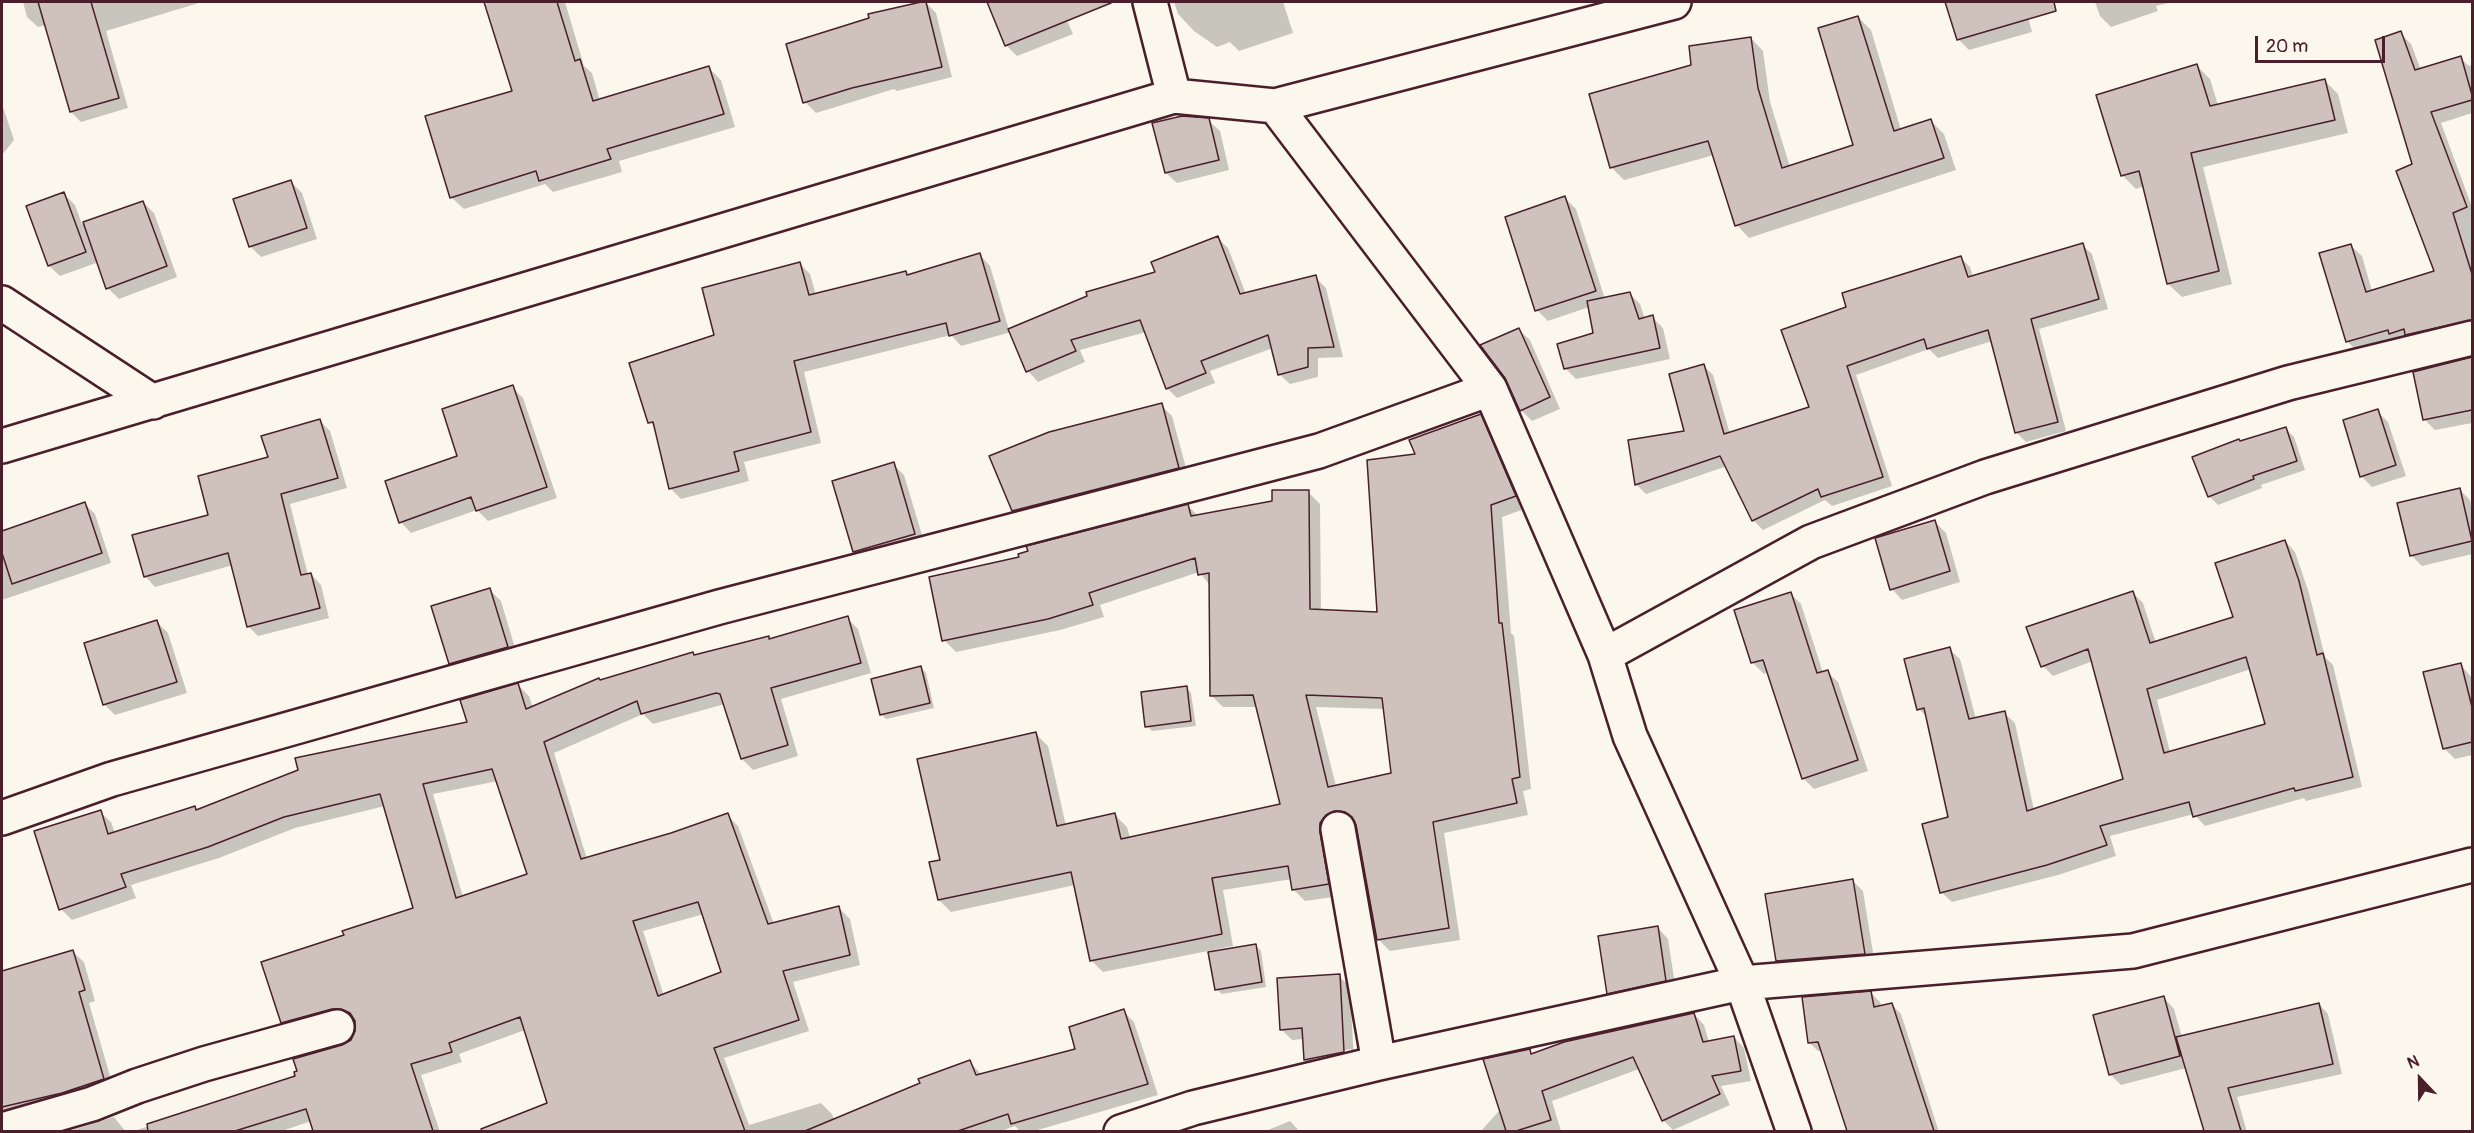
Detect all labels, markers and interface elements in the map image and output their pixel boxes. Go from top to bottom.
scale bar [2258,24,2388,62]
text: 20 m [2266,35,2308,58]
north arrow [2390,1049,2450,1109]
text: N [2404,1051,2422,1074]

